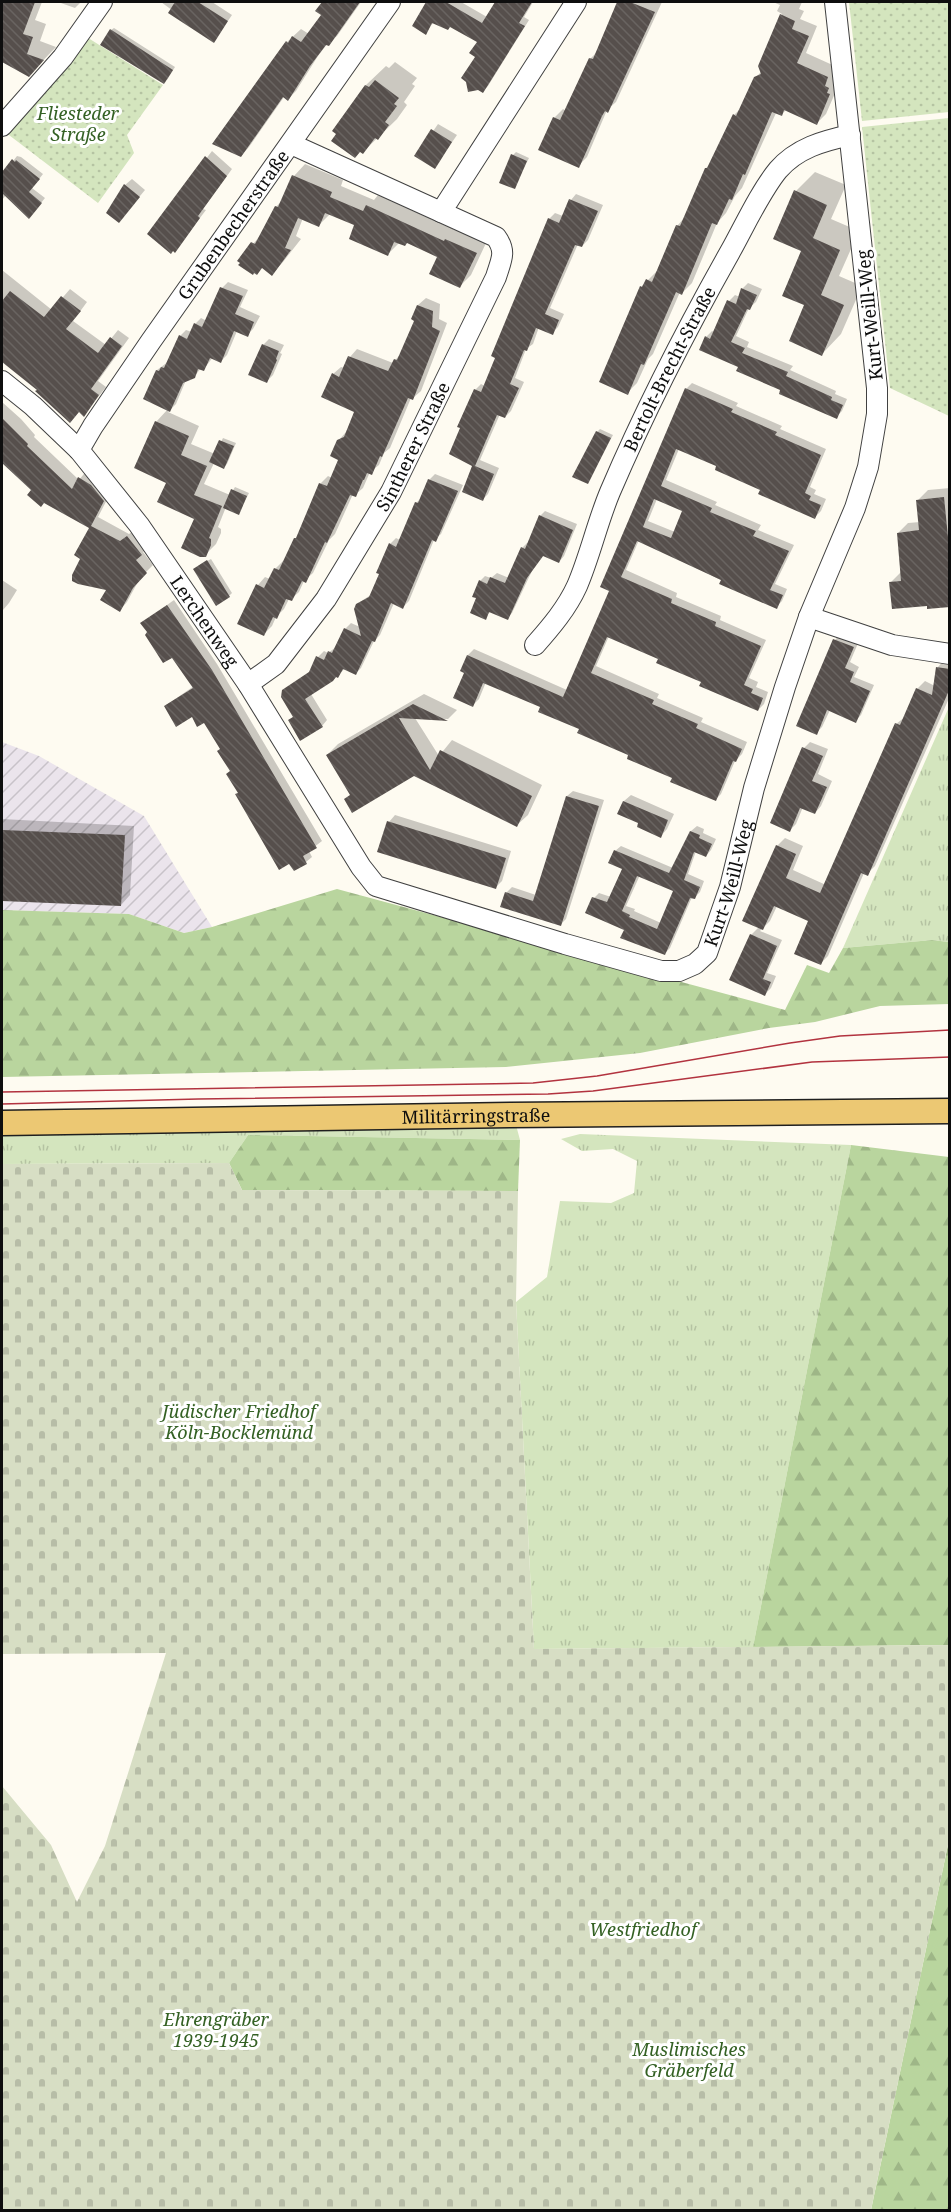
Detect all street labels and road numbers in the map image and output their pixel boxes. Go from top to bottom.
street label: Grubenbecherstraße [172,145,294,304]
street label: Kurt-Weill-Weg [850,248,888,381]
street label: Bertolt-Brecht-Straße [617,282,721,455]
street label: Sintherer Straße [370,378,455,516]
street label: Lerchenweg [165,571,245,672]
street label: Kurt-Weill-Weg [698,817,758,950]
street label: Militärringstraße [401,1103,550,1129]

